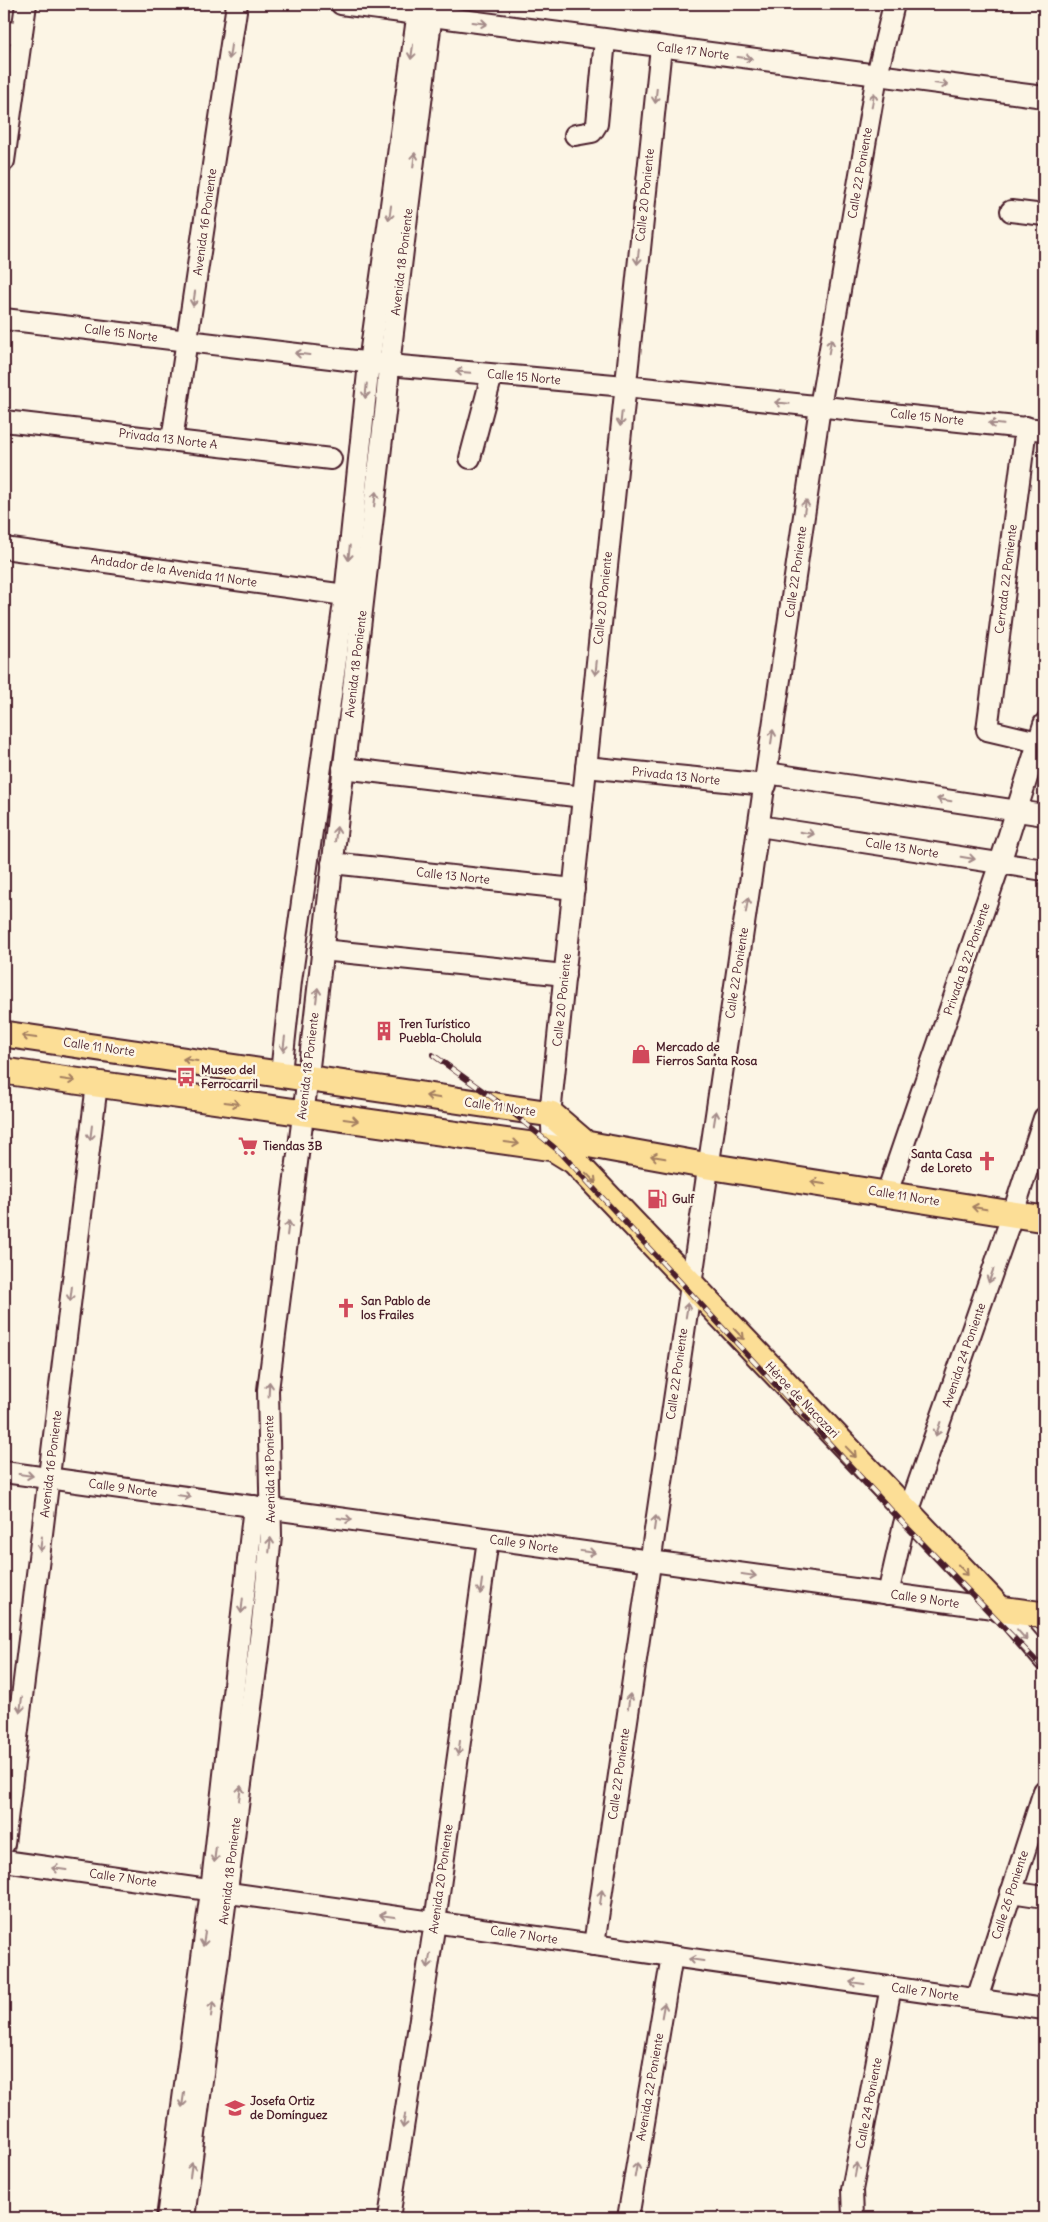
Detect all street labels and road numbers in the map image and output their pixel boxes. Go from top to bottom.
street label: Calle 17 Norte [656,39,730,62]
street label: Calle 22 Poniente [844,126,875,220]
street label: Calle 20 Poniente [632,148,657,242]
street label: Avenida 16 Poniente [190,167,219,276]
street label: Avenida 18 Poniente [387,207,416,316]
street label: Calle 15 Norte [83,321,159,344]
street label: Calle 15 Norte [486,366,562,387]
street label: Calle 15 Norte [889,405,965,428]
street label: Privada 13 Norte A [118,425,219,452]
street label: Cerrada 22 Poniente [991,523,1020,635]
street label: Calle 22 Poniente [782,525,809,619]
street label: Andador de la Avenida 11 Norte [90,551,258,590]
street label: Calle 20 Poniente [590,551,615,645]
street label: Avenida 18 Poniente [341,609,370,718]
street label: Privada 13 Norte [631,763,721,788]
street label: Calle 13 Norte [864,834,940,861]
street label: Calle 13 Norte [415,864,491,887]
street label: Privada B 22 Poniente [940,901,993,1017]
street label: Calle 22 Poniente [722,926,751,1020]
street label: Calle 20 Poniente [549,953,574,1047]
street label: Avenida 18 Poniente [293,1011,322,1120]
street label: Calle 11 Norte [62,1034,136,1059]
street label: Calle 11 Norte [463,1094,537,1119]
street label: Calle 11 Norte [867,1182,941,1209]
street label: Avenida 24 Poniente [939,1301,988,1409]
street label: Calle 22 Poniente [663,1327,690,1421]
street label: Héroe de Nacozari [762,1359,842,1441]
street label: Avenida 16 Poniente [36,1409,65,1518]
street label: Avenida 18 Poniente [261,1415,278,1523]
street label: Calle 9 Norte [88,1475,158,1500]
street label: Calle 9 Norte [489,1531,559,1556]
street label: Calle 9 Norte [890,1586,960,1611]
street label: Calle 22 Poniente [605,1727,632,1821]
street label: Avenida 18 Poniente [215,1816,244,1925]
street label: Avenida 20 Poniente [425,1823,456,1935]
street label: Calle 26 Poniente [988,1848,1031,1941]
street label: Calle 7 Norte [88,1865,158,1890]
street label: Calle 7 Norte [489,1922,559,1947]
street label: Calle 7 Norte [890,1979,960,2004]
street label: Avenida 22 Poniente [633,2032,666,2142]
street label: Calle 24 Poniente [852,2056,885,2150]

